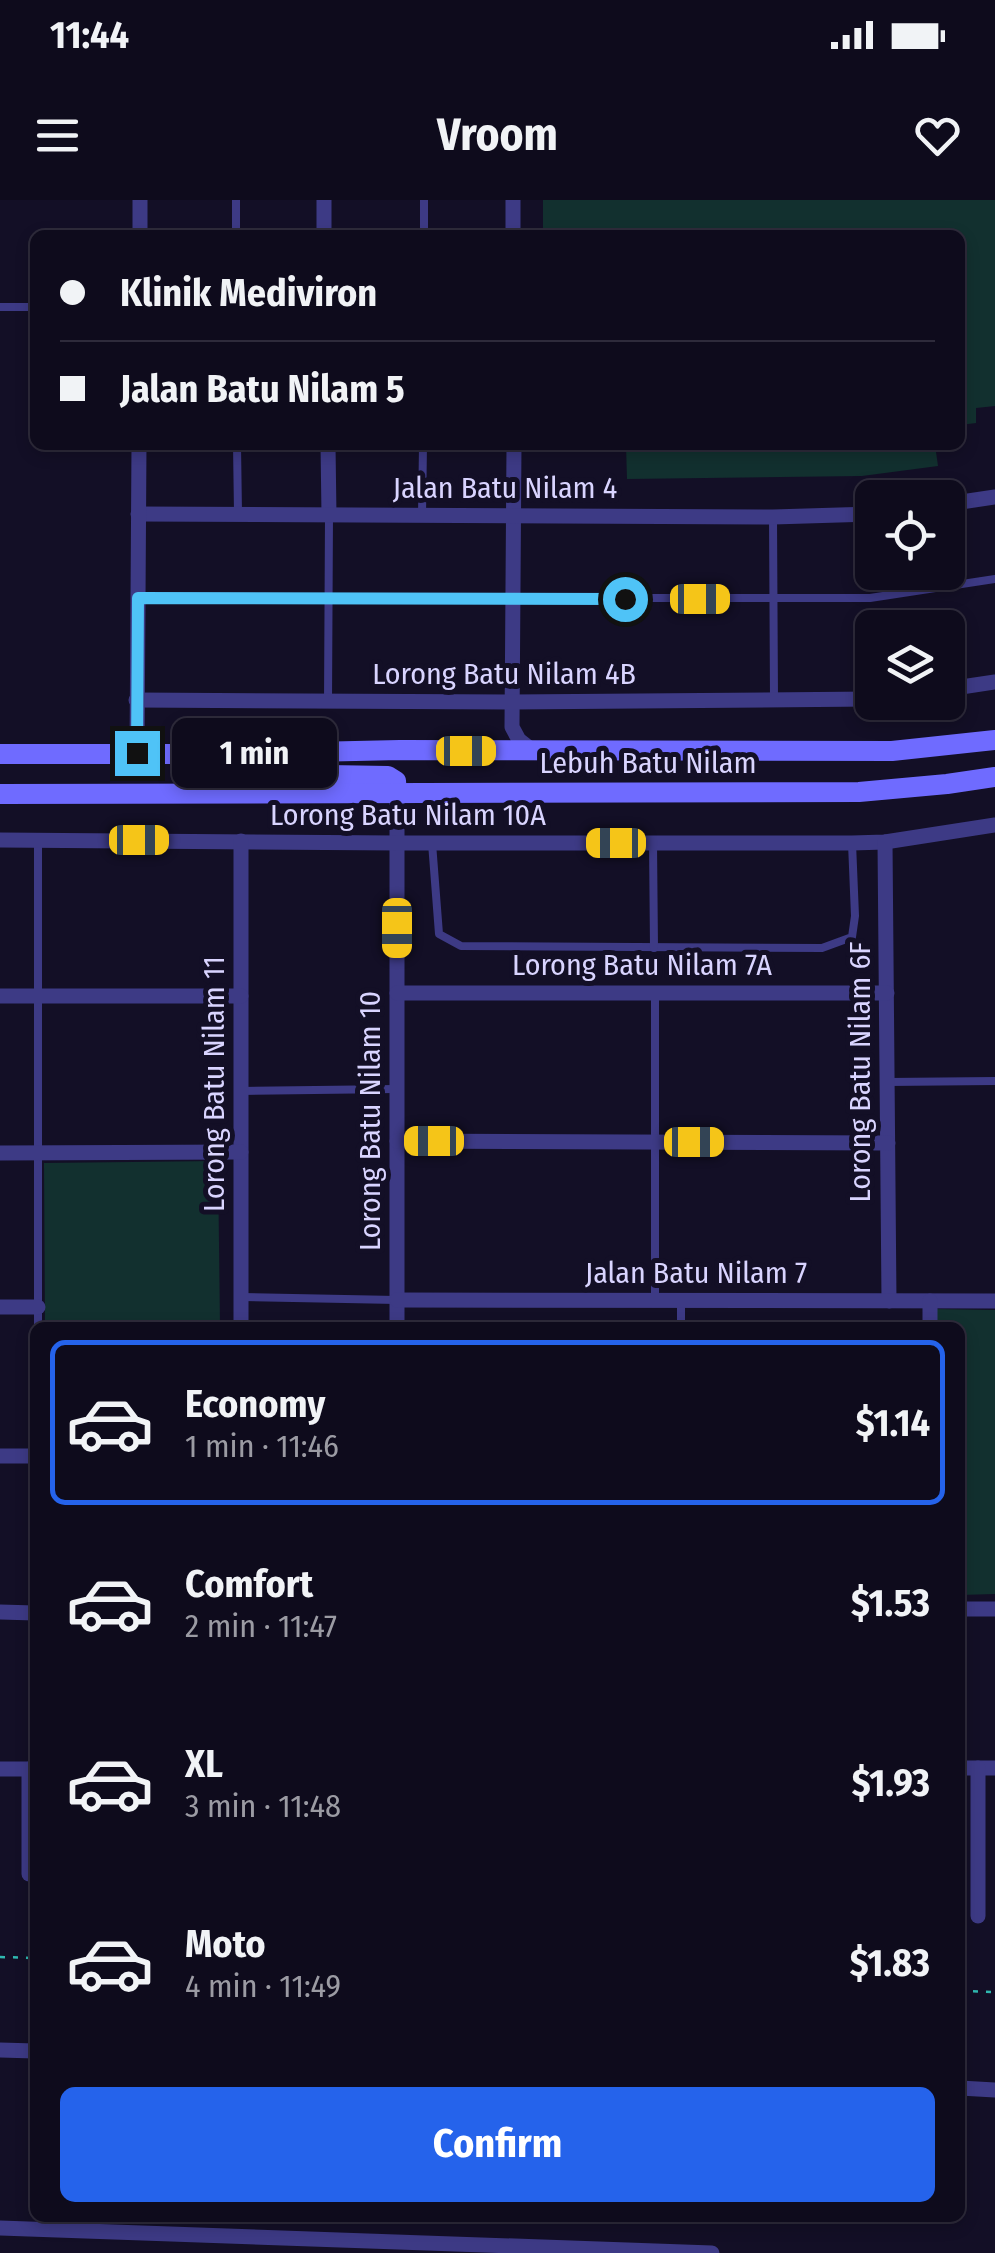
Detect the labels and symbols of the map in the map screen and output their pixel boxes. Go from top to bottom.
street label: Jalan Batu Nilam 4 [393,470,617,506]
route start [603,577,648,622]
car [670,584,730,614]
street label: Lorong Batu Nilam 4B [372,656,636,692]
callout: 1 min [172,718,337,788]
route end [115,731,160,776]
car [436,736,496,766]
street label: Lebuh Batu Nilam [540,745,756,781]
street label: Lorong Batu Nilam 10A [270,797,546,833]
car [109,825,169,855]
car [586,828,646,858]
car [382,898,412,958]
street label: Lorong Batu Nilam 6F [842,942,878,1202]
street label: Lorong Batu Nilam 7A [512,947,772,983]
street label: Lorong Batu Nilam 11 [196,956,232,1212]
street label: Lorong Batu Nilam 10 [352,991,388,1251]
car [404,1126,464,1156]
car [664,1127,724,1157]
street label: Jalan Batu Nilam 7 [585,1255,807,1291]

